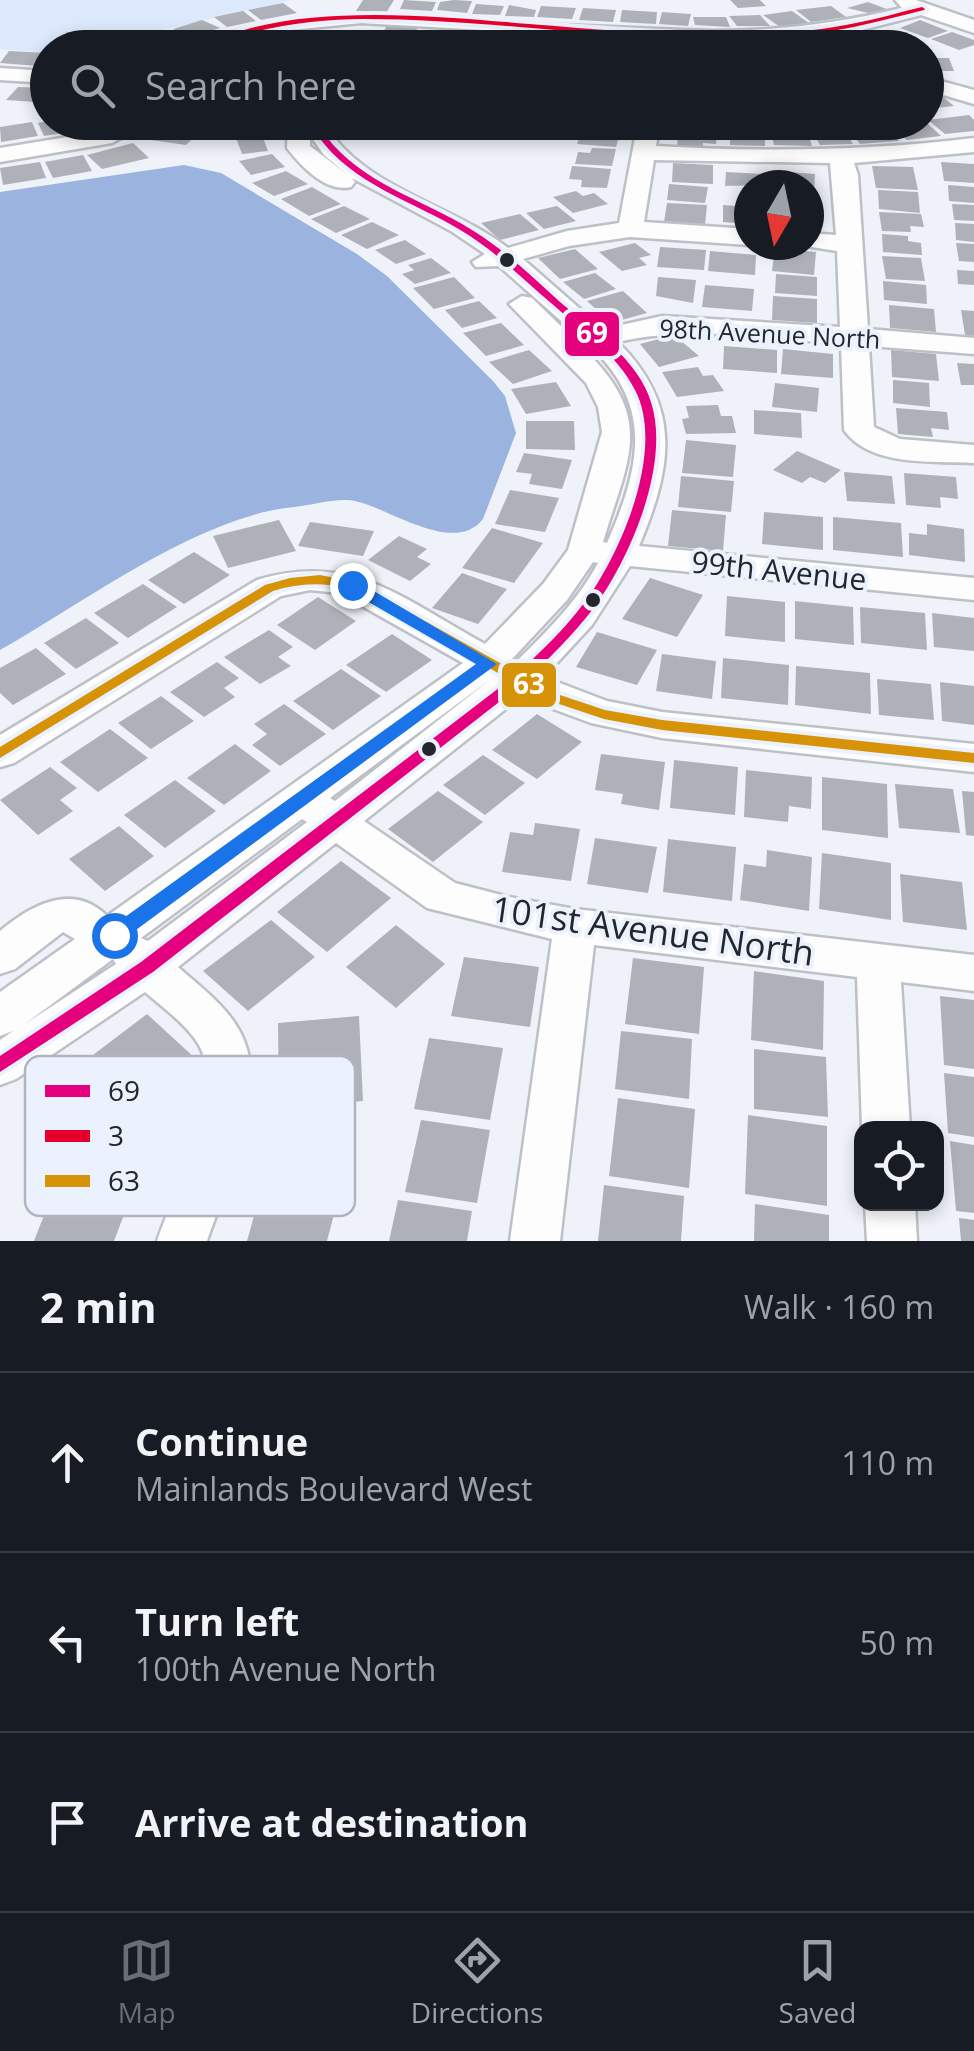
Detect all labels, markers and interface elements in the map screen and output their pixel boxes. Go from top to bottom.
search box [30,30,944,140]
icon: search [65,58,120,113]
text: Search here [145,59,357,111]
north arrow [734,170,824,260]
unlabelled marker [497,250,517,270]
line badge: 69 [563,310,621,358]
street label: 98th Avenue North [659,310,881,356]
text: 69 [576,313,608,351]
street label: 99th Avenue [690,540,868,600]
route end [330,563,376,609]
unlabelled marker [583,590,603,610]
line badge: 63 [500,661,558,709]
text: 63 [513,664,545,702]
unlabelled marker [419,739,439,759]
street label: 101st Avenue North [489,884,817,976]
route start [92,913,138,959]
legend [25,1056,355,1216]
text: 69 [108,1071,140,1109]
text: 3 [108,1116,124,1154]
map controls [854,1121,944,1211]
button: locate [854,1121,944,1211]
text: 63 [108,1161,140,1199]
text: 2 min [40,1278,157,1335]
text: Walk · 160 m [744,1285,934,1328]
text: Continue [135,1415,308,1467]
icon: ahead [40,1435,95,1490]
text: 110 m [841,1441,934,1484]
text: Mainlands Boulevard West [135,1467,532,1510]
text: Turn left [135,1595,299,1647]
icon: left [40,1615,95,1670]
text: 50 m [859,1621,934,1664]
text: 100th Avenue North [135,1647,436,1690]
icon: arrive [40,1795,95,1850]
text: Arrive at destination [135,1796,529,1848]
tab: Map [118,1933,176,2031]
tab: Directions [411,1933,543,2031]
tab: Saved [779,1933,856,2031]

